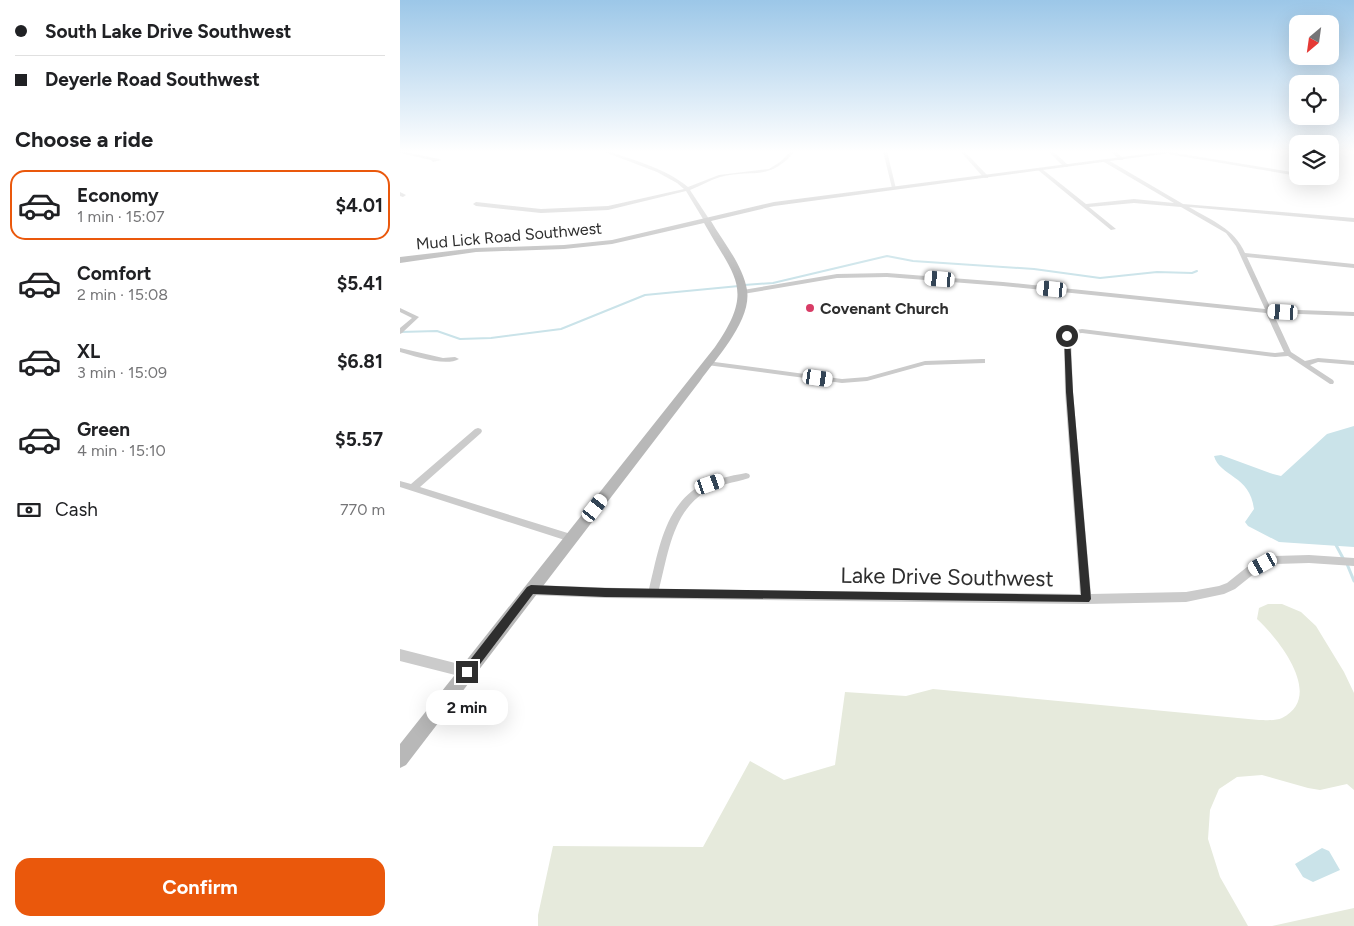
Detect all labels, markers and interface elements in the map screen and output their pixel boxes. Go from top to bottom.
north arrow [1289,15,1339,65]
map controls [1289,15,1339,185]
text: South Lake Drive Southwest [45,20,291,43]
text: Deyerle Road Southwest [45,68,260,91]
button: locate [1289,75,1339,125]
text: Choose a ride [15,126,153,153]
button: layers [1289,135,1339,185]
icon: car [17,183,62,228]
text: Economy [77,184,159,207]
text: $4.01 [335,194,383,217]
text: 1 min · 15:07 [77,207,165,226]
street label: Mud Lick Road Southwest [415,218,603,254]
icon: car [17,261,62,306]
text: Comfort [77,262,152,285]
car [924,270,955,288]
text: $5.41 [337,272,383,295]
car [1036,280,1067,298]
text: 2 min · 15:08 [77,285,168,304]
place label: Covenant Church [820,299,949,318]
marker: Covenant Church [804,302,816,314]
car [1267,304,1298,320]
route start [1056,325,1078,347]
icon: car [17,339,62,384]
text: XL [77,340,100,363]
text: $6.81 [337,350,383,373]
text: 3 min · 15:09 [77,363,167,382]
car [802,368,833,388]
icon: car [17,417,62,462]
text: Green [77,418,130,441]
text: $5.57 [335,428,383,451]
text: 4 min · 15:10 [77,441,166,460]
car [693,472,726,496]
car [579,492,610,524]
icon: cash [15,496,43,524]
text: Cash [55,498,98,521]
text: 770 m [340,500,385,519]
car [1246,550,1279,578]
street label: Lake Drive Southwest [840,562,1054,592]
route end [456,661,478,683]
callout: 2 min [426,690,508,724]
text: 2 min [447,698,487,717]
button: Confirm [15,858,385,916]

